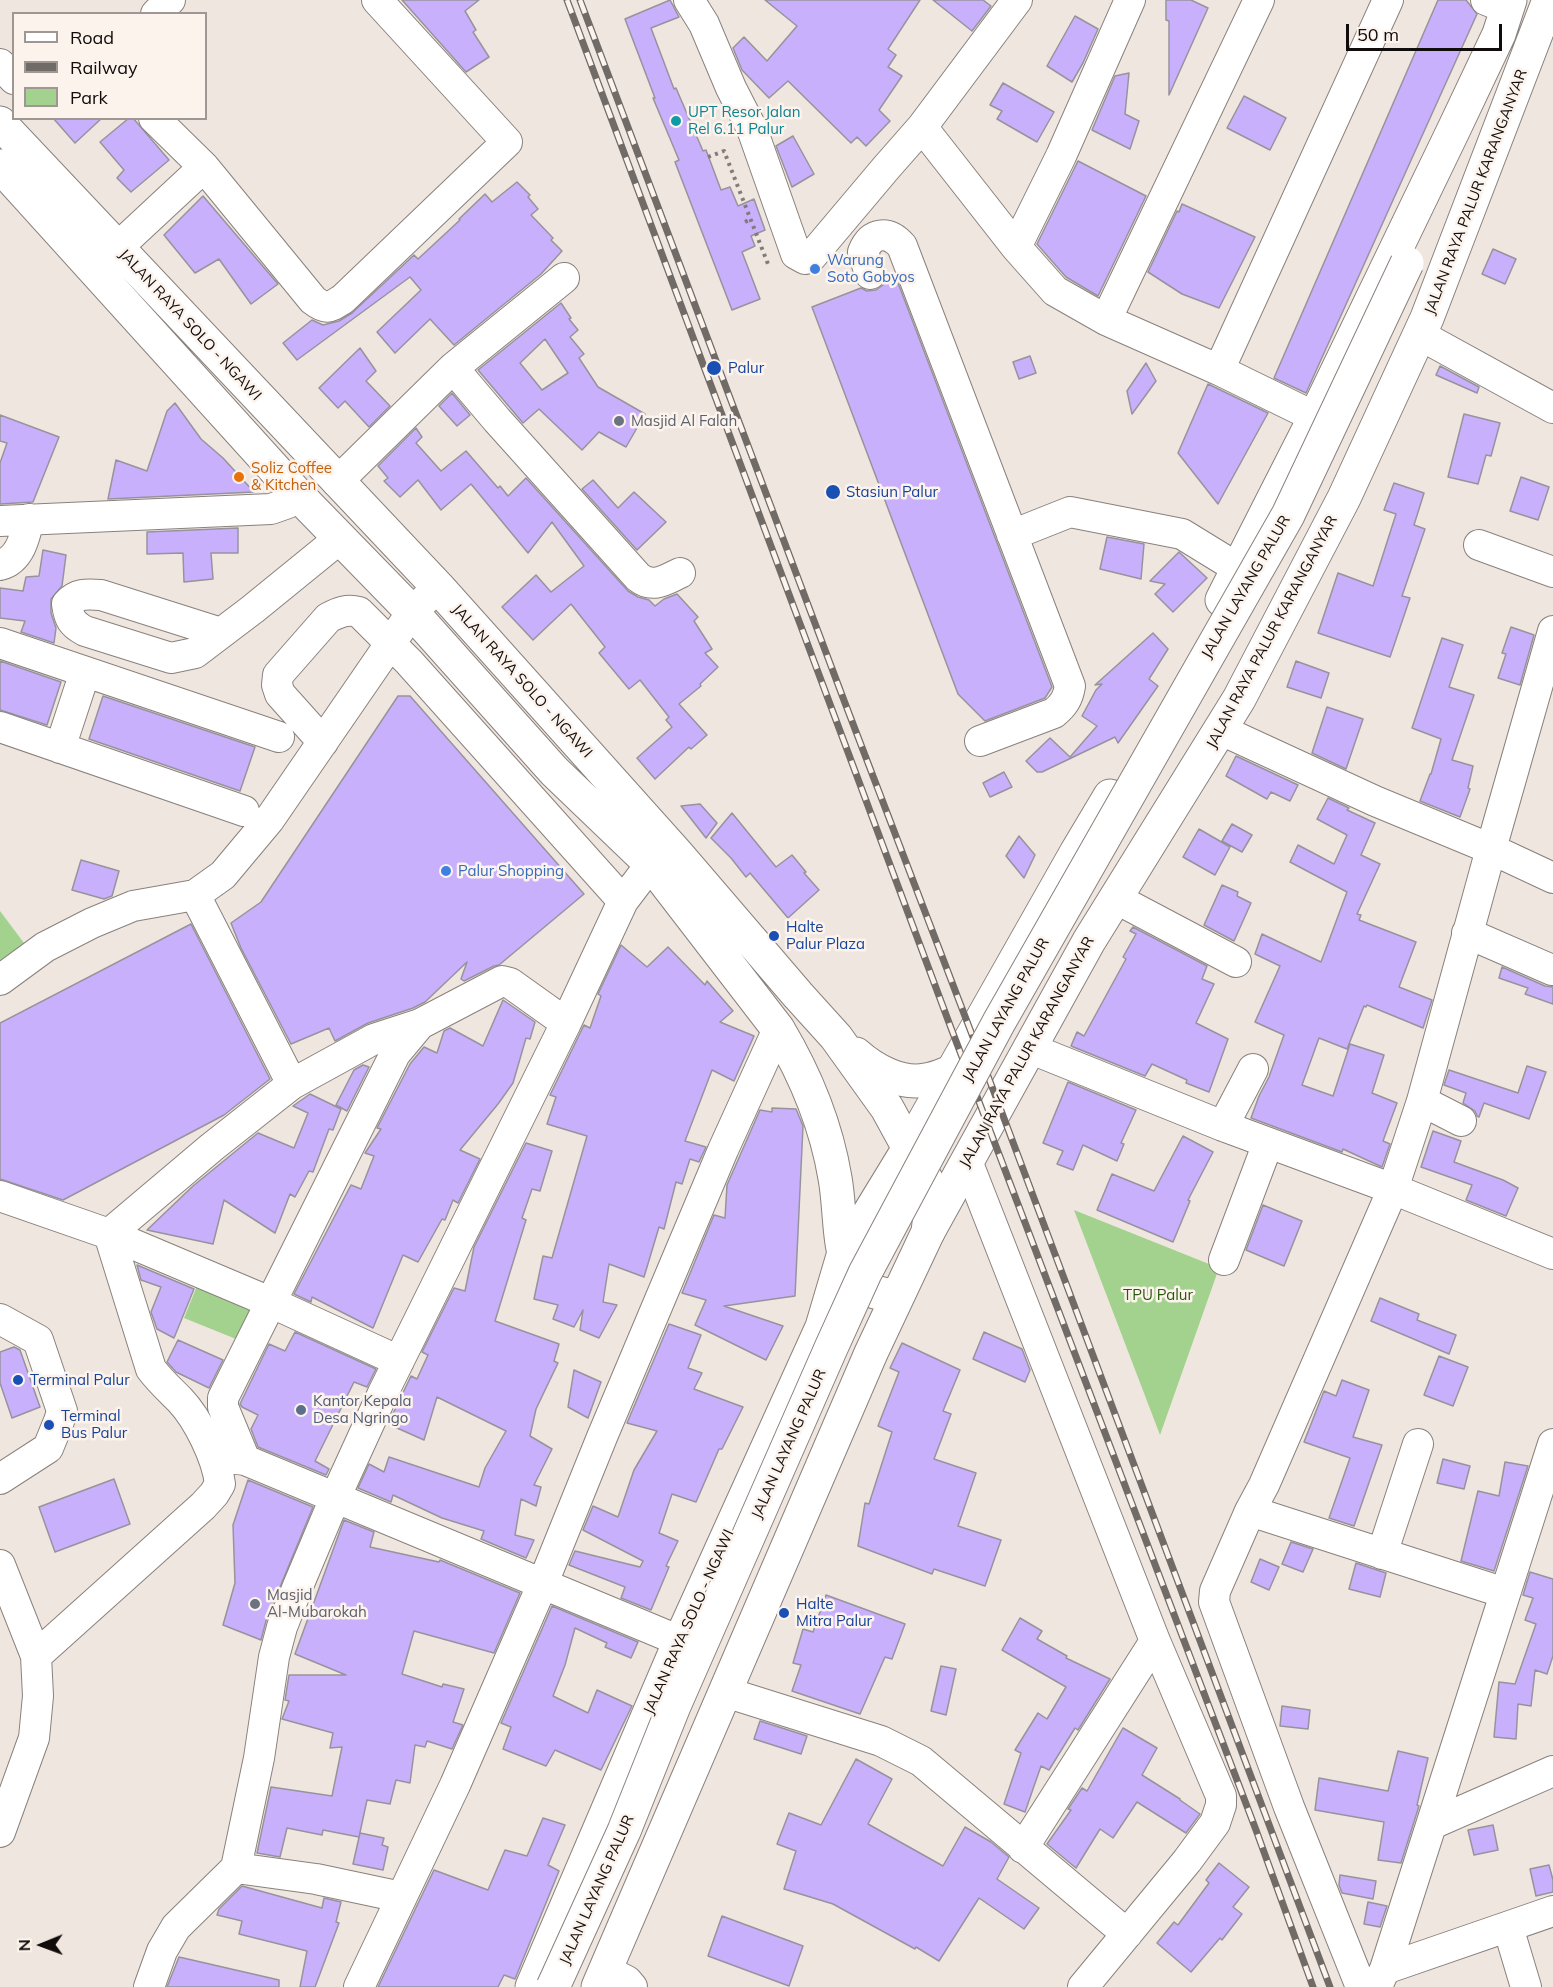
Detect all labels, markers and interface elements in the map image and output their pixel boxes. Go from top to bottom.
legend [12,12,207,120]
scale bar [1349,12,1505,50]
text: 50 m [1357,23,1399,46]
text: Road [70,26,114,49]
text: Railway [70,56,138,79]
street label: JALAN RAYA PALUR KARANGANYAR [1421,67,1531,317]
text: Park [70,86,108,109]
place label: UPT Resor Jalan Rel 6.11 Palur [688,103,800,138]
marker: UPT Resor Jalan Rel 6.11 Palur [669,114,683,128]
street label: JALAN RAYA SOLO - NGAWI [115,245,265,405]
place label: Warung Soto Gobyos [827,251,915,286]
marker: Warung Soto Gobyos [808,262,822,276]
marker: Palur [705,359,723,377]
place label: Palur [728,359,764,377]
place label: Masjid Al Falah [631,412,737,430]
marker: Masjid Al Falah [612,414,626,428]
place label: Soliz Coffee & Kitchen [251,459,332,494]
marker: Soliz Coffee & Kitchen [232,470,246,484]
marker: Stasiun Palur [824,483,842,501]
place label: Stasiun Palur [846,483,938,501]
street label: JALAN LAYANG PALUR [1198,512,1294,662]
street label: JALAN RAYA PALUR KARANGANYAR [1203,512,1341,752]
street label: JALAN RAYA SOLO - NGAWI [448,600,596,762]
place label: Palur Shopping [458,862,564,880]
marker: Palur Shopping [439,864,453,878]
place label: Halte Palur Plaza [786,918,865,953]
marker: Halte Palur Plaza [767,929,781,943]
street label: JALAN RAYA PALUR KARANGANYAR [956,933,1098,1171]
street label: JALAN LAYANG PALUR [959,935,1053,1085]
park label: TPU Palur [1123,1286,1193,1304]
street label: JALAN LAYANG PALUR [748,1366,830,1522]
place label: Terminal Palur [30,1371,130,1389]
marker: Terminal Palur [11,1373,25,1387]
place label: Kantor Kepala Desa Ngringo [313,1392,411,1427]
marker: Kantor Kepala Desa Ngringo [294,1403,308,1417]
place label: Terminal Bus Palur [61,1407,127,1442]
marker: Terminal Bus Palur [42,1418,56,1432]
street label: JALAN RAYA SOLO - NGAWI [640,1527,738,1717]
place label: Masjid Al-Mubarokah [267,1586,367,1621]
place label: Halte Mitra Palur [796,1595,872,1630]
marker: Masjid Al-Mubarokah [248,1597,262,1611]
marker: Halte Mitra Palur [777,1606,791,1620]
street label: JALAN LAYANG PALUR [556,1812,638,1968]
north arrow [12,1915,72,1975]
text: N [14,1939,34,1952]

